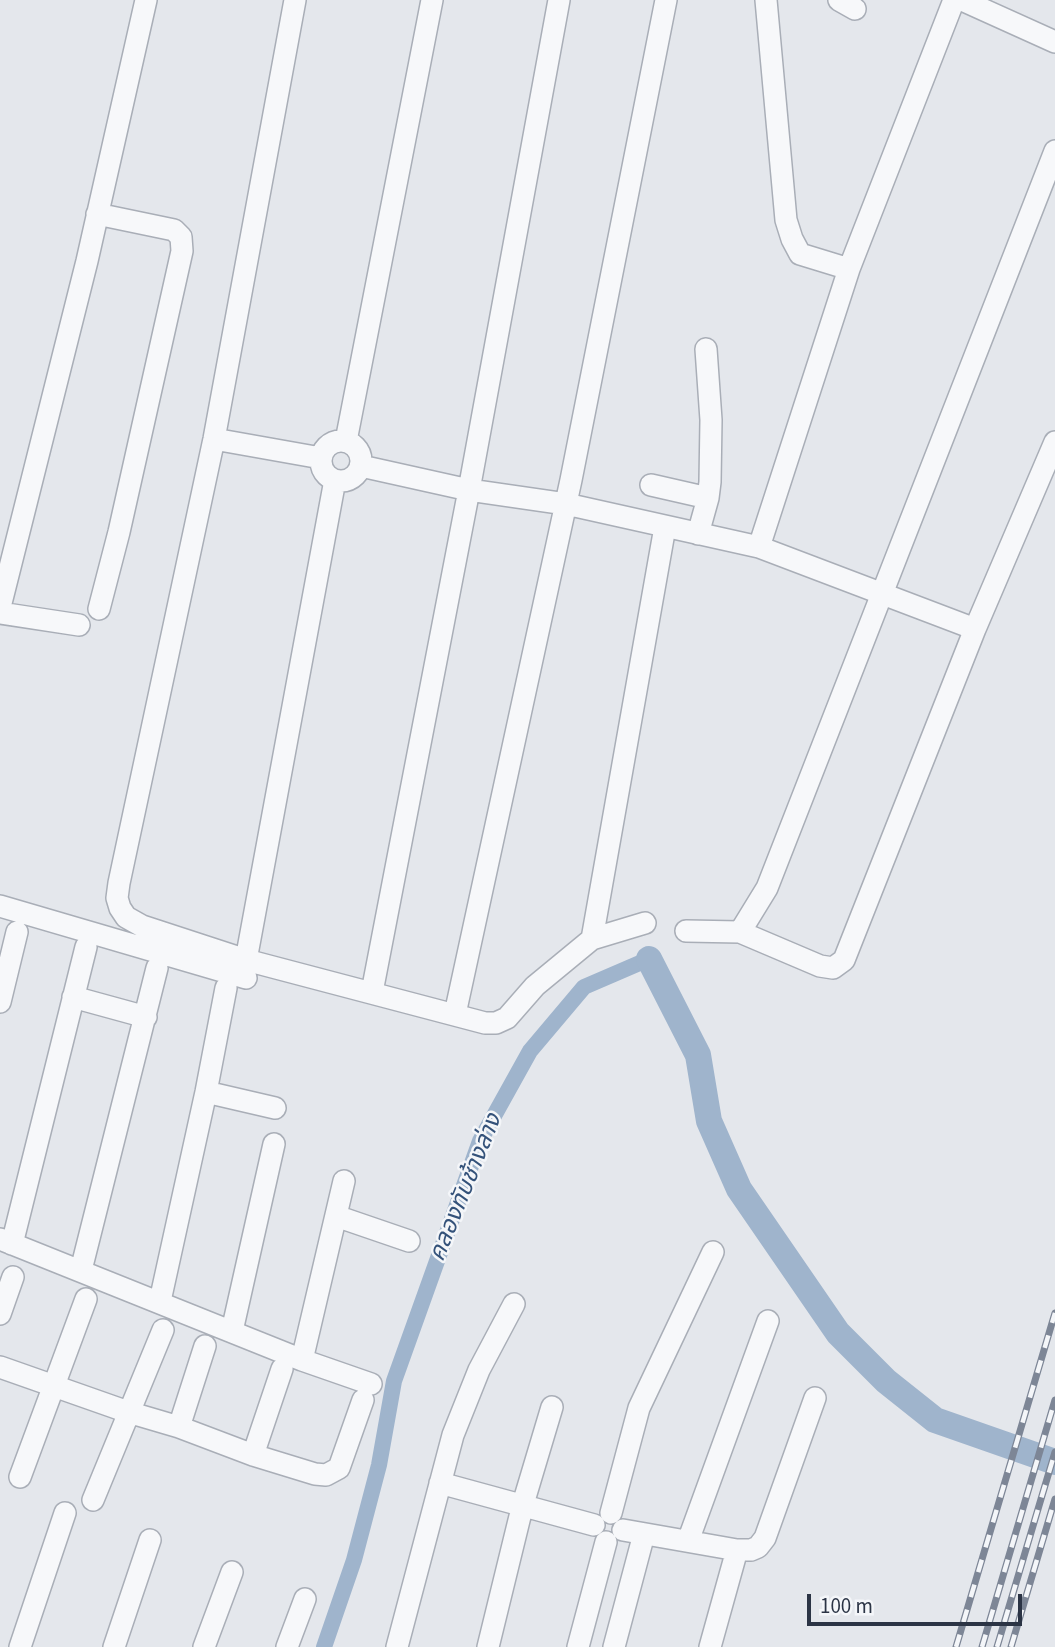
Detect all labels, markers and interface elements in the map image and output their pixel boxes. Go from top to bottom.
water label: คลองทับช้างล่าง [424,1110,510,1266]
scale bar [810,1580,1025,1624]
text: 100 m [820,1591,873,1621]

